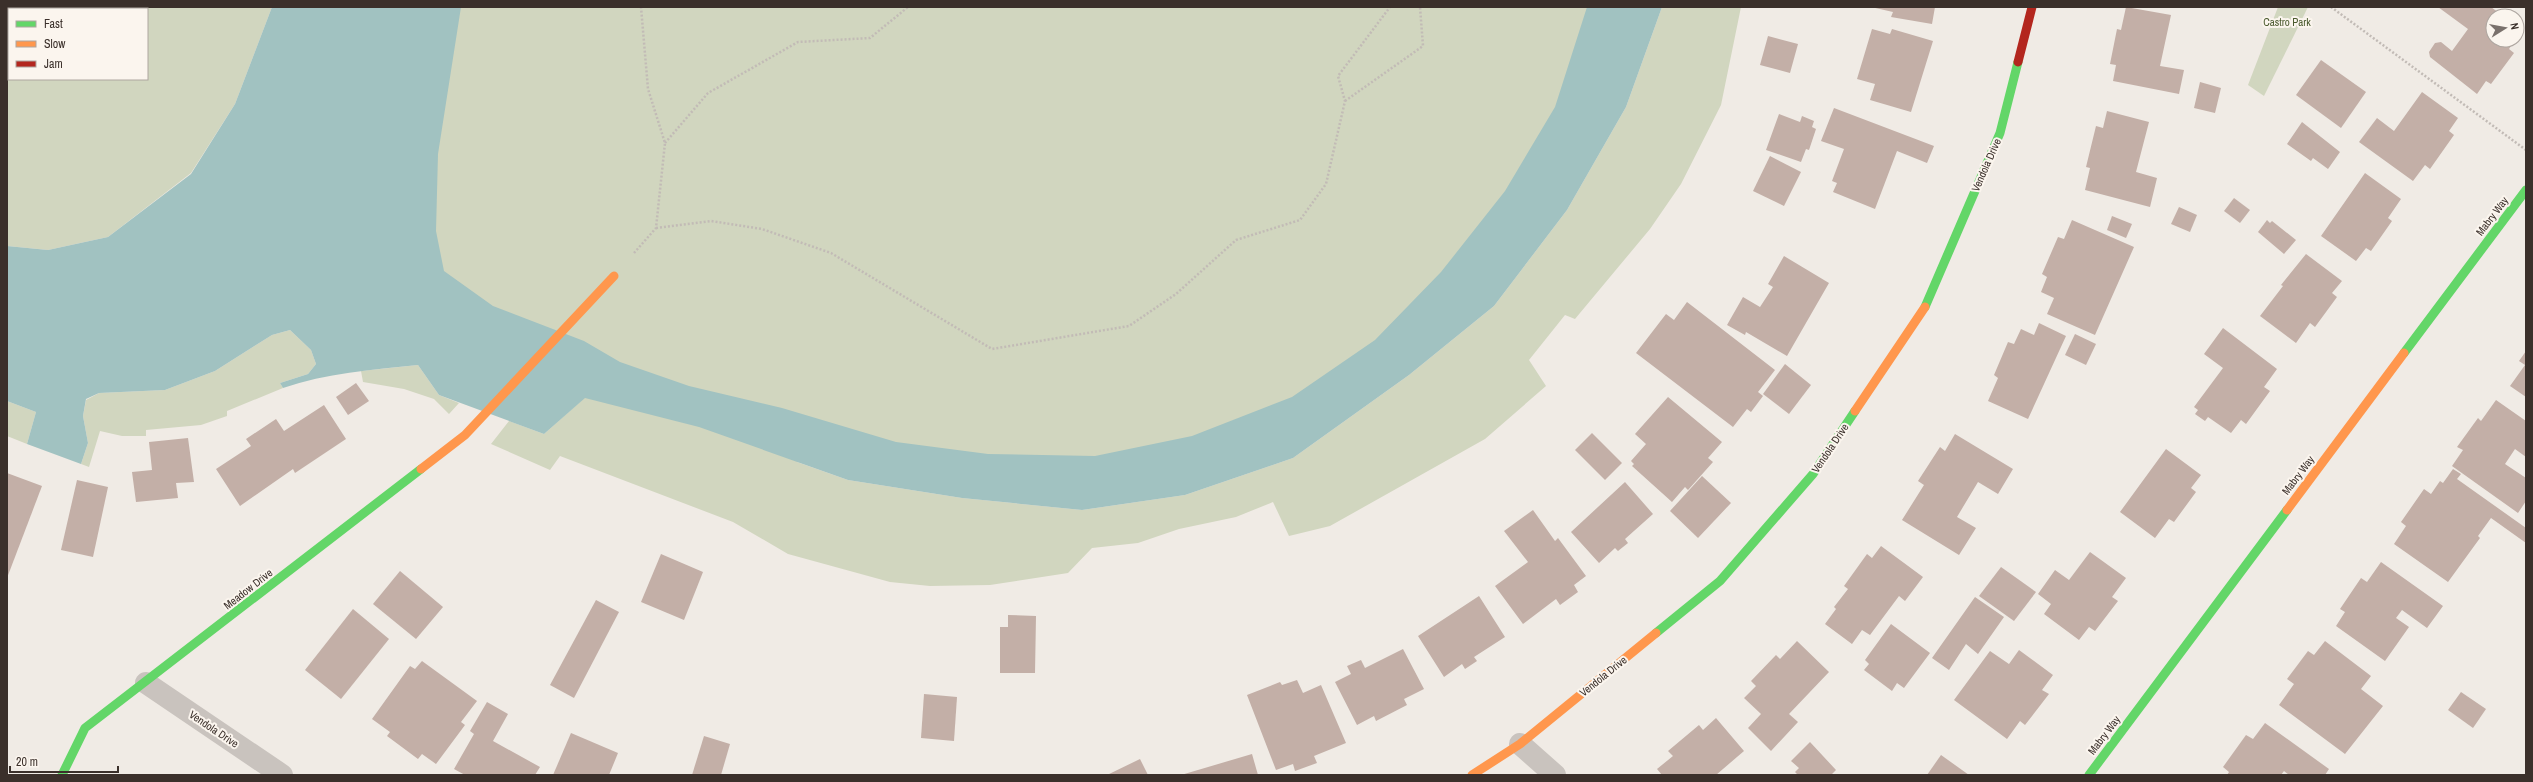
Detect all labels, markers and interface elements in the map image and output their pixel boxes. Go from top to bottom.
legend [8,8,148,80]
north arrow [2485,8,2525,48]
park label: Castro Park [2263,15,2311,29]
text: Fast [44,16,63,32]
text: N [2507,22,2522,31]
text: Slow [44,36,66,52]
text: Jam [44,56,63,72]
street label: Vendola Drive [1968,136,2004,194]
street label: Mabry Way [2473,193,2512,238]
street label: Vendola Drive [1808,421,1852,475]
street label: Mabry Way [2279,452,2318,497]
street label: Meadow Drive [221,566,275,612]
street label: Vendola Drive [1577,653,1629,699]
street label: Vendola Drive [187,707,241,751]
street label: Mabry Way [2085,712,2124,757]
scale bar [10,748,118,774]
text: 20 m [16,754,38,770]

